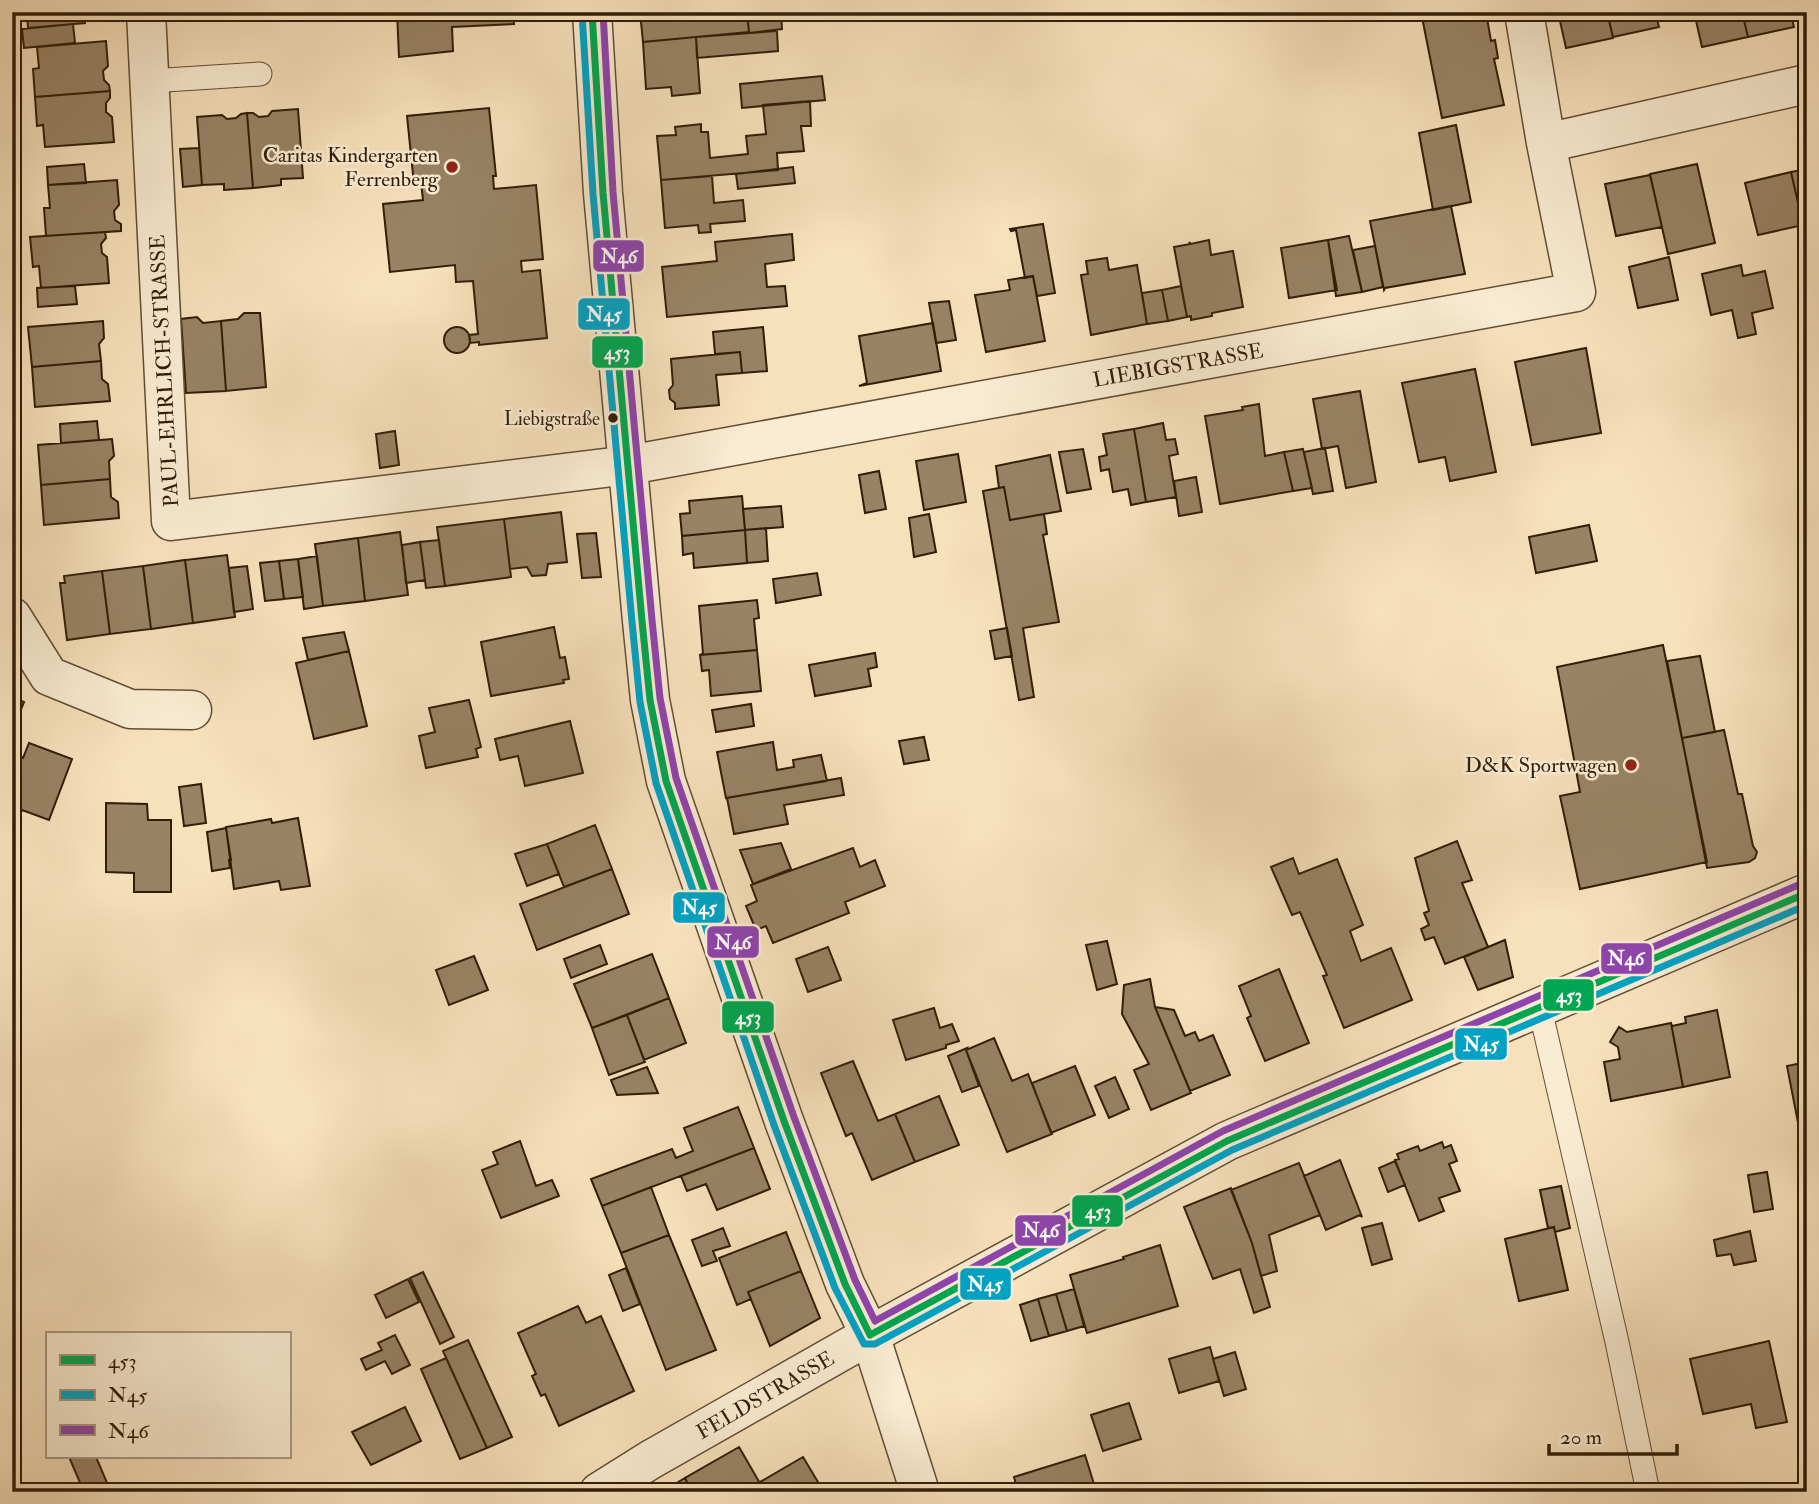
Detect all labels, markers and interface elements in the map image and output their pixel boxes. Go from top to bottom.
place label: Caritas Kindergarten Ferrenberg [263,142,439,193]
marker: Caritas Kindergarten Ferrenberg [444,159,460,175]
street label: PAUL-EHRLICH-STRASSE [144,234,185,508]
line badge: N46 [592,239,645,273]
text: N46 [600,245,639,269]
line badge: N45 [577,297,631,331]
text: N45 [585,303,622,327]
line badge: 453 [591,335,644,369]
street label: LIEBIGSTRASSE [1091,337,1265,394]
text: 453 [603,341,630,365]
place label: Liebigstraße [504,407,600,431]
marker: Liebigstraße [606,411,620,425]
place label: D&K Sportwagen [1465,752,1617,779]
marker: D&K Sportwagen [1623,757,1639,773]
line badge: N45 [672,891,726,924]
text: N45 [680,896,717,920]
line badge: N46 [706,925,760,959]
text: N46 [714,931,753,955]
line badge: N46 [1600,942,1653,975]
text: N46 [1607,947,1646,971]
line badge: 453 [1542,978,1595,1012]
text: 453 [1555,984,1582,1008]
line badge: 453 [721,1000,775,1034]
text: 453 [734,1006,761,1030]
line badge: N45 [1454,1027,1508,1061]
text: N45 [1462,1033,1499,1057]
line badge: 453 [1071,1194,1124,1228]
text: 453 [1084,1200,1111,1224]
line badge: N46 [1014,1214,1067,1247]
text: N46 [1022,1219,1061,1243]
line badge: N45 [959,1267,1012,1301]
text: N45 [966,1273,1003,1297]
legend [46,1332,290,1458]
street label: FELDSTRASSE [691,1345,839,1446]
text: 453 [108,1348,137,1375]
text: N45 [108,1382,148,1409]
scale bar [1549,1413,1677,1457]
text: N46 [108,1418,150,1445]
text: 20 m [1560,1424,1602,1451]

